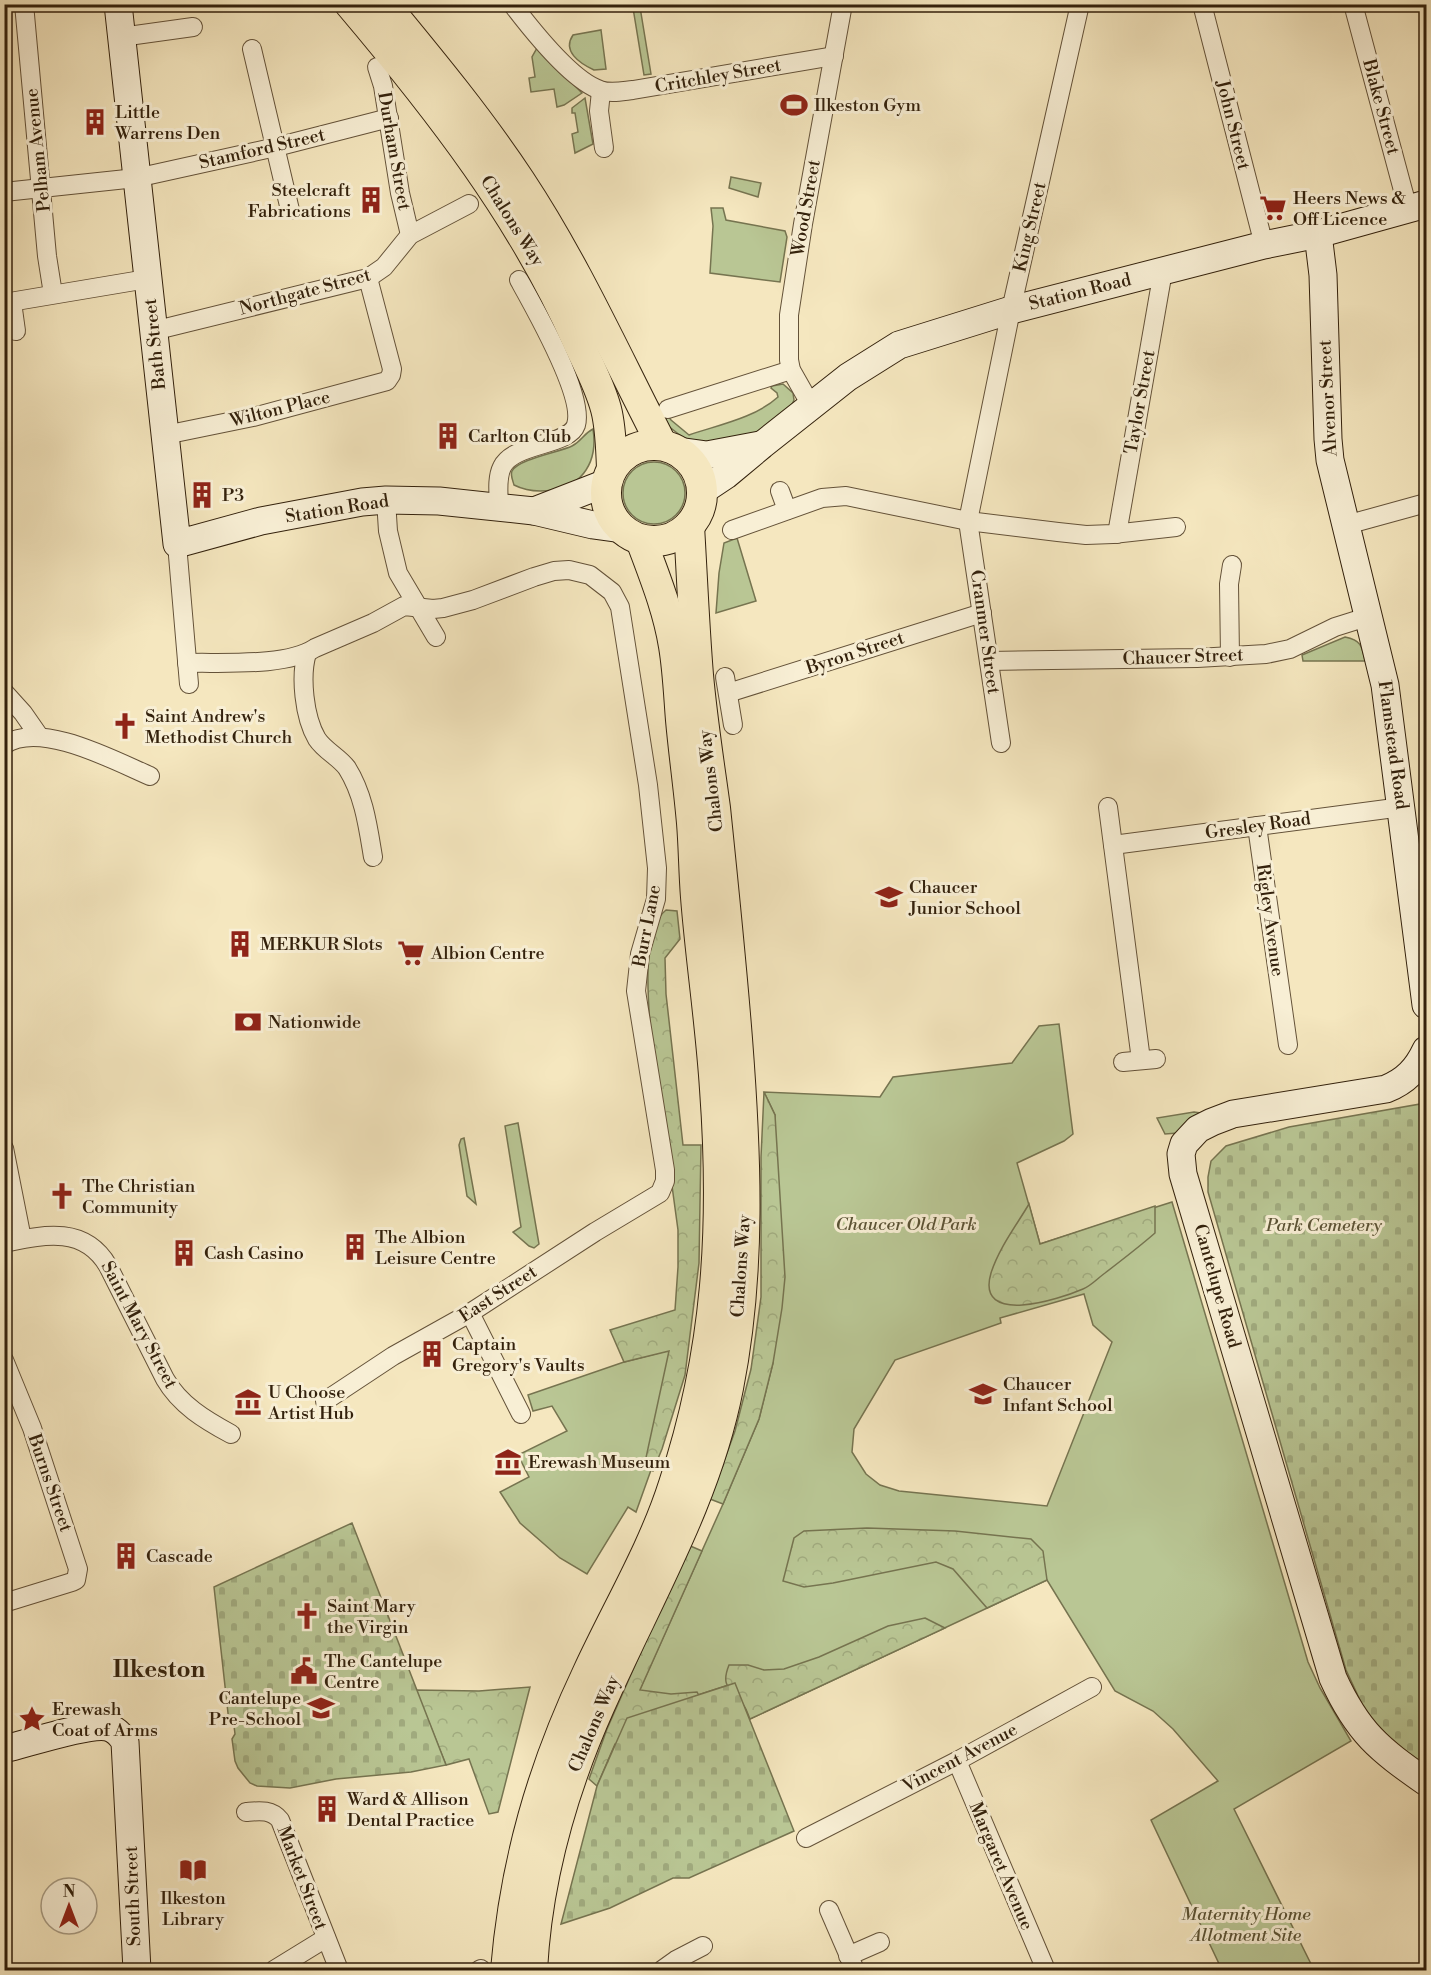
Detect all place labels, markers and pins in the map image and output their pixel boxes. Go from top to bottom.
sports icon: Ilkeston Gym [779,90,809,120]
place label: Ilkeston Gym [814,94,921,117]
place label: Little Warrens Den [114,101,221,145]
building icon: Little Warrens Den [80,107,110,137]
place label: Steelcraft Fabrications [248,179,352,223]
building icon: Steelcraft Fabrications [356,185,386,215]
place label: Heers News & Off Licence [1293,187,1406,231]
supermarket icon: Heers News & Off Licence [1258,193,1288,223]
building icon: Carlton Club [433,421,463,451]
place label: Carlton Club [468,425,571,448]
building icon: P3 [187,480,217,510]
place label: P3 [222,484,244,507]
place label: Saint Andrew's Methodist Church [145,705,293,749]
church icon: Saint Andrew's Methodist Church [110,711,140,741]
place label: Chaucer Junior School [908,876,1021,920]
school or university icon: Chaucer Junior School [874,882,904,912]
building icon: MERKUR Slots [225,929,255,959]
place label: MERKUR Slots [260,933,383,956]
supermarket icon: Albion Centre [396,938,426,968]
place label: Albion Centre [430,942,545,965]
bank icon: Nationwide [233,1007,263,1037]
place label: Nationwide [268,1011,361,1034]
place label: The Christian Community [82,1175,195,1219]
church icon: The Christian Community [47,1181,77,1211]
place label: The Albion Leisure Centre [375,1226,496,1270]
building icon: The Albion Leisure Centre [340,1232,370,1262]
building icon: Cash Casino [169,1238,199,1268]
place label: Cash Casino [204,1242,304,1265]
place label: Captain Gregory's Vaults [452,1333,585,1377]
building icon: Captain Gregory's Vaults [417,1339,447,1369]
place label: Chaucer Infant School [1003,1373,1113,1417]
school or university icon: Chaucer Infant School [968,1379,998,1409]
place label: U Choose Artist Hub [267,1381,354,1425]
museum icon: U Choose Artist Hub [233,1387,263,1417]
museum icon: Erewash Museum [493,1447,523,1477]
place label: Erewash Museum [528,1451,670,1474]
building icon: Cascade [111,1541,141,1571]
place label: Cascade [146,1545,213,1568]
place label: Saint Mary the Virgin [327,1595,416,1639]
church icon: Saint Mary the Virgin [292,1601,322,1631]
place label: The Cantelupe Centre [324,1650,442,1694]
public building icon: The Cantelupe Centre [289,1656,319,1686]
place label: Cantelupe Pre-School [209,1687,302,1731]
school or university icon: Cantelupe Pre-School [306,1693,336,1723]
place label: Erewash Coat of Arms [52,1698,158,1742]
place icon: Erewash Coat of Arms [17,1704,47,1734]
place label: Ward & Allison Dental Practice [346,1788,474,1832]
building icon: Ward & Allison Dental Practice [312,1794,342,1824]
library icon: Ilkeston Library [178,1855,208,1885]
place label: Ilkeston Library [160,1887,226,1931]

